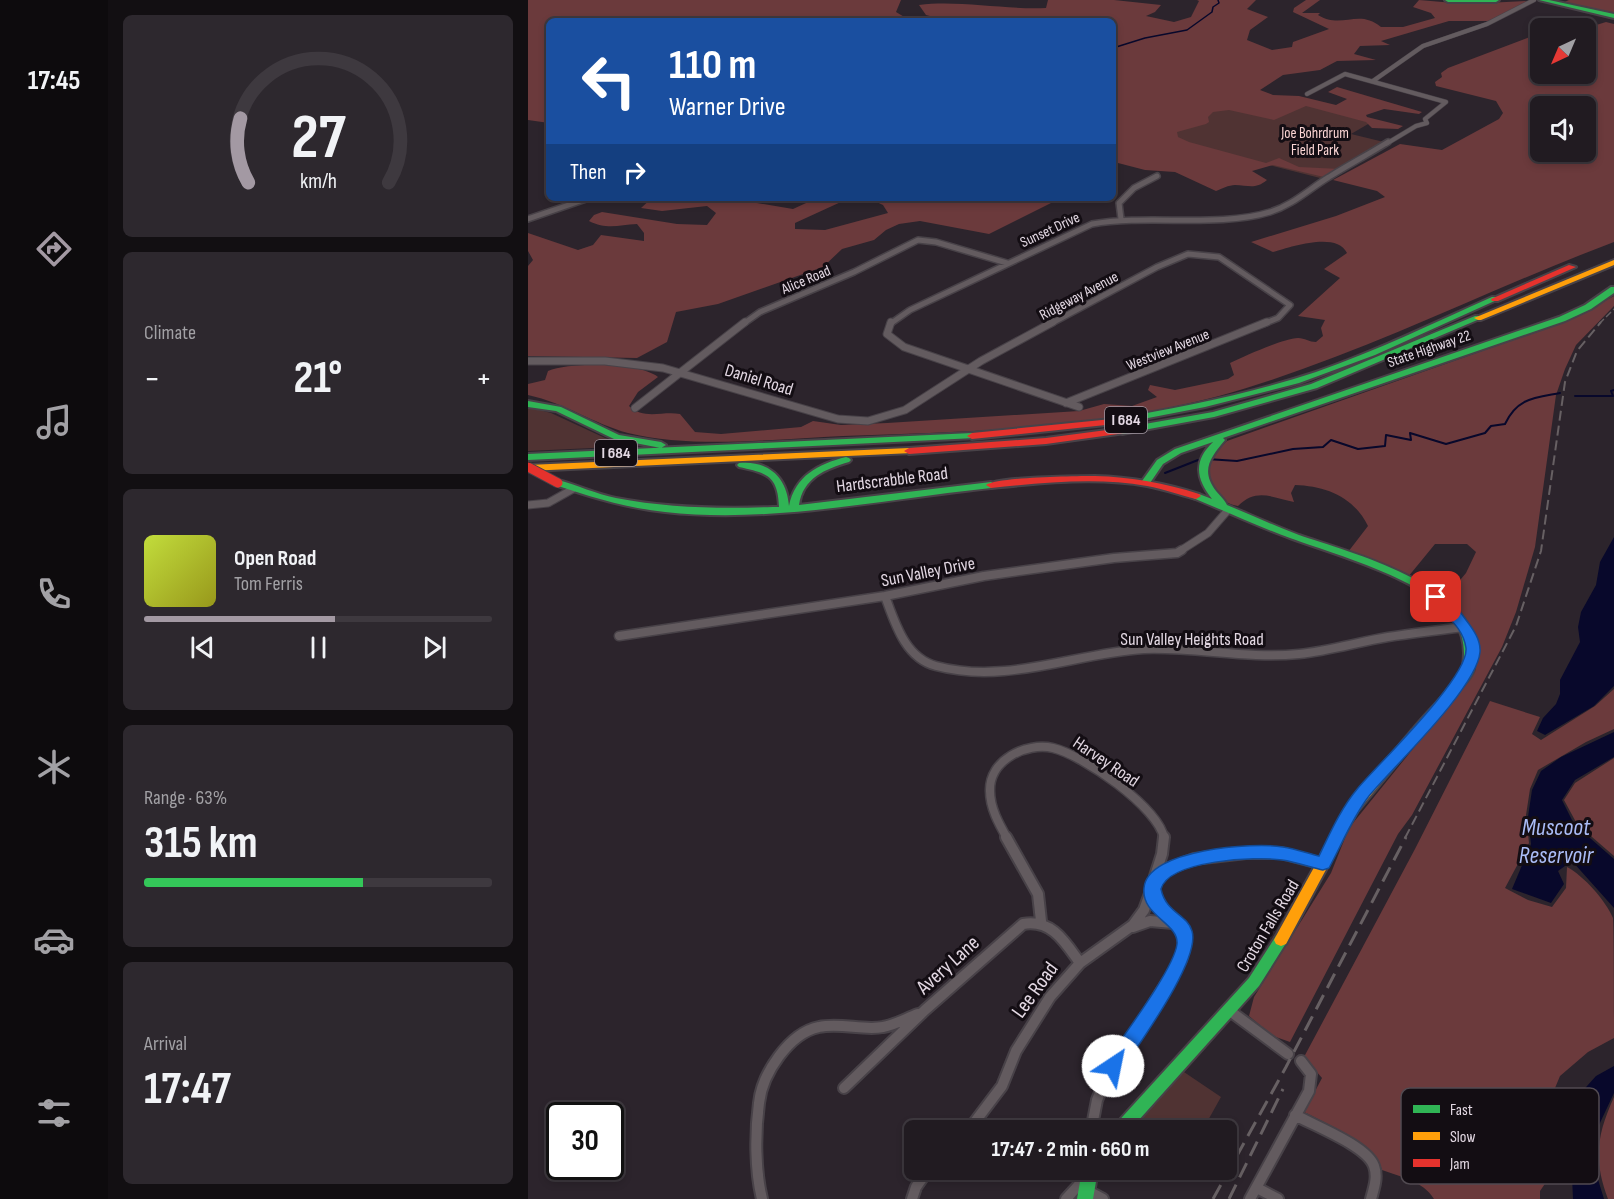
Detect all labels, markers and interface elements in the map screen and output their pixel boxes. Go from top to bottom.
north arrow [1530,18,1596,84]
map controls [1530,18,1596,162]
text: 110 m [669,40,756,91]
icon: left [570,42,648,120]
text: 17:45 [28,65,80,97]
text: Warner Drive [669,91,786,123]
button: sound [1530,96,1596,162]
text: 27 [291,101,346,176]
park label: Joe Bohrdrum Field Park [1280,124,1349,160]
icon: right [618,156,651,189]
text: Then [570,159,606,186]
text: km/h [299,169,337,194]
street label: Sunset Drive [1017,208,1083,252]
icon: directions [33,228,75,270]
street label: Alice Road [777,261,834,299]
street label: Ridgeway Avenue [1036,267,1122,325]
text: Climate [144,321,196,345]
street label: Westview Avenue [1124,325,1212,375]
street label: State Highway 22 [1385,326,1473,372]
text: 21° [294,351,342,406]
text: − [144,359,160,399]
text: + [476,359,492,399]
street label: Daniel Road [722,360,796,400]
icon: music [33,401,75,443]
road number: I 684 [1105,407,1147,433]
road number: I 684 [595,440,637,466]
street label: Hardscrabble Road [835,463,949,497]
text: Open Road [234,545,316,572]
street label: Sun Valley Drive [879,553,977,591]
pin [1410,571,1461,622]
text: Tom Ferris [234,572,303,596]
icon: phone [33,573,75,615]
icon: arrive [1419,580,1452,613]
street label: Sun Valley Heights Road [1120,629,1264,650]
icon: previous [186,631,219,664]
icon: pause [302,631,335,664]
icon: next [418,631,451,664]
street label: Harvey Road [1069,732,1143,792]
icon: climate [33,746,75,788]
text: Range · 63% [144,786,227,810]
water label: Muscoot Reservoir [1519,813,1594,870]
text: 315 km [144,816,258,871]
street label: Croton Falls Road [1232,876,1304,976]
icon: car [33,919,75,961]
street label: Avery Lane [911,930,985,1000]
street label: Lee Road [1006,957,1064,1023]
text: Arrival [144,1032,187,1056]
position arrow [1081,1034,1145,1098]
text: 17:47 [144,1062,231,1117]
legend [1401,1088,1599,1184]
icon: filters [33,1092,75,1134]
text: Fast [1450,1101,1473,1120]
speed limit sign: 30 [546,1102,624,1180]
text: Slow [1450,1128,1475,1147]
text: 17:47 · 2 min · 660 m [992,1136,1149,1163]
text: Jam [1449,1155,1470,1174]

